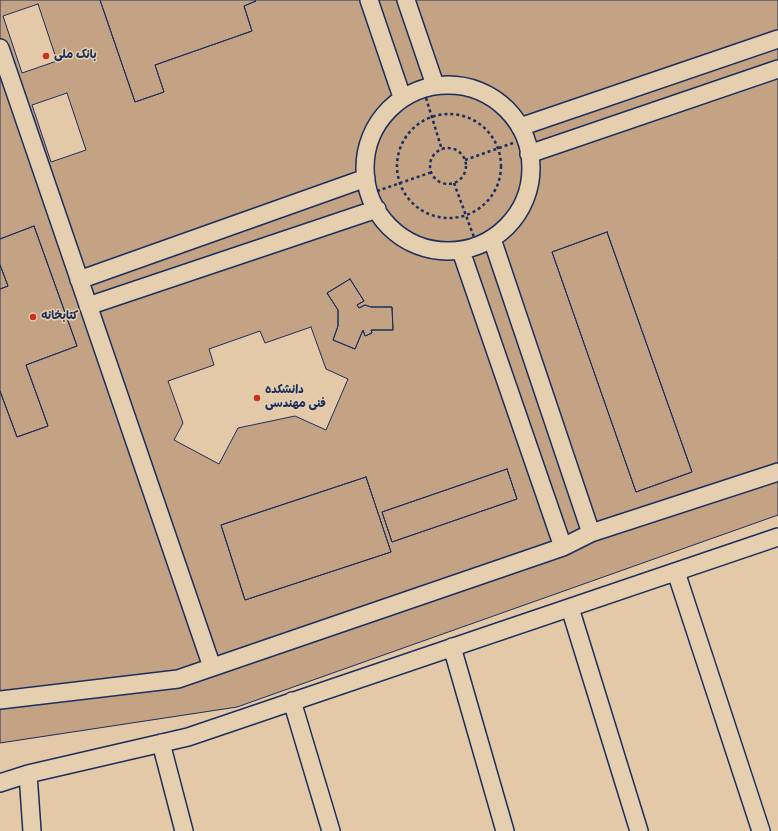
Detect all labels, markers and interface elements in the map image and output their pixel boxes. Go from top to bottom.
place label: بانک ملی [54,49,97,63]
marker: بانک ملی [41,51,51,61]
place label: کتابخانه [41,310,78,324]
marker: کتابخانه [28,312,38,322]
place label: دانشکده فنی مهندسی [265,384,326,412]
marker: دانشکده فنی مهندسی [252,393,262,403]

